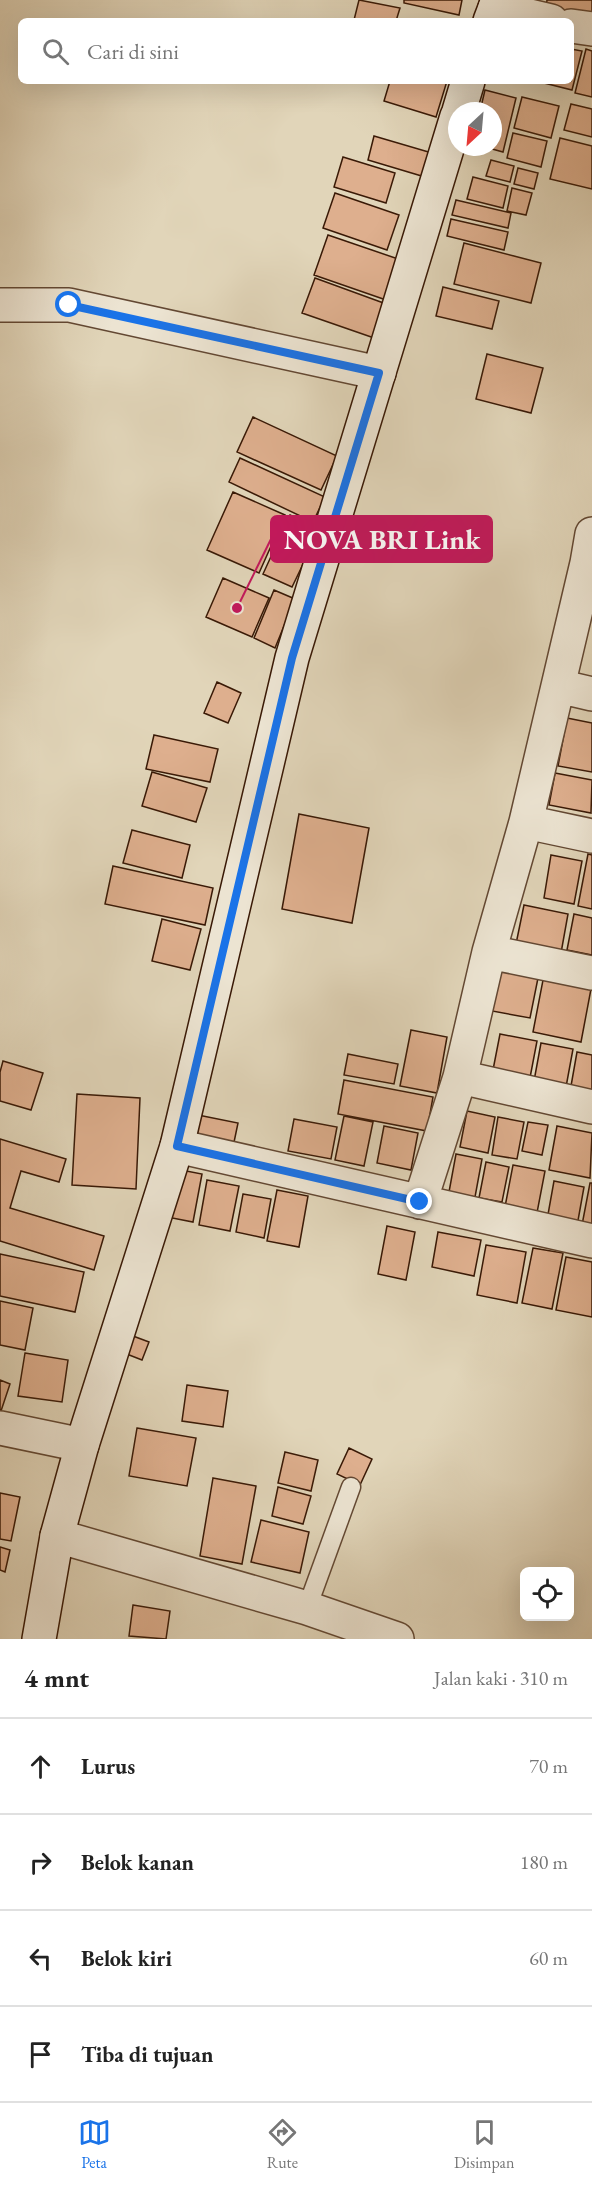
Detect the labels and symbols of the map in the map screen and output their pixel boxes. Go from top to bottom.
north arrow [448,102,502,156]
route start [55,291,81,317]
callout: NOVA BRI Link [271,516,492,562]
text: NOVA BRI Link [284,521,481,557]
route end [406,1188,432,1214]

